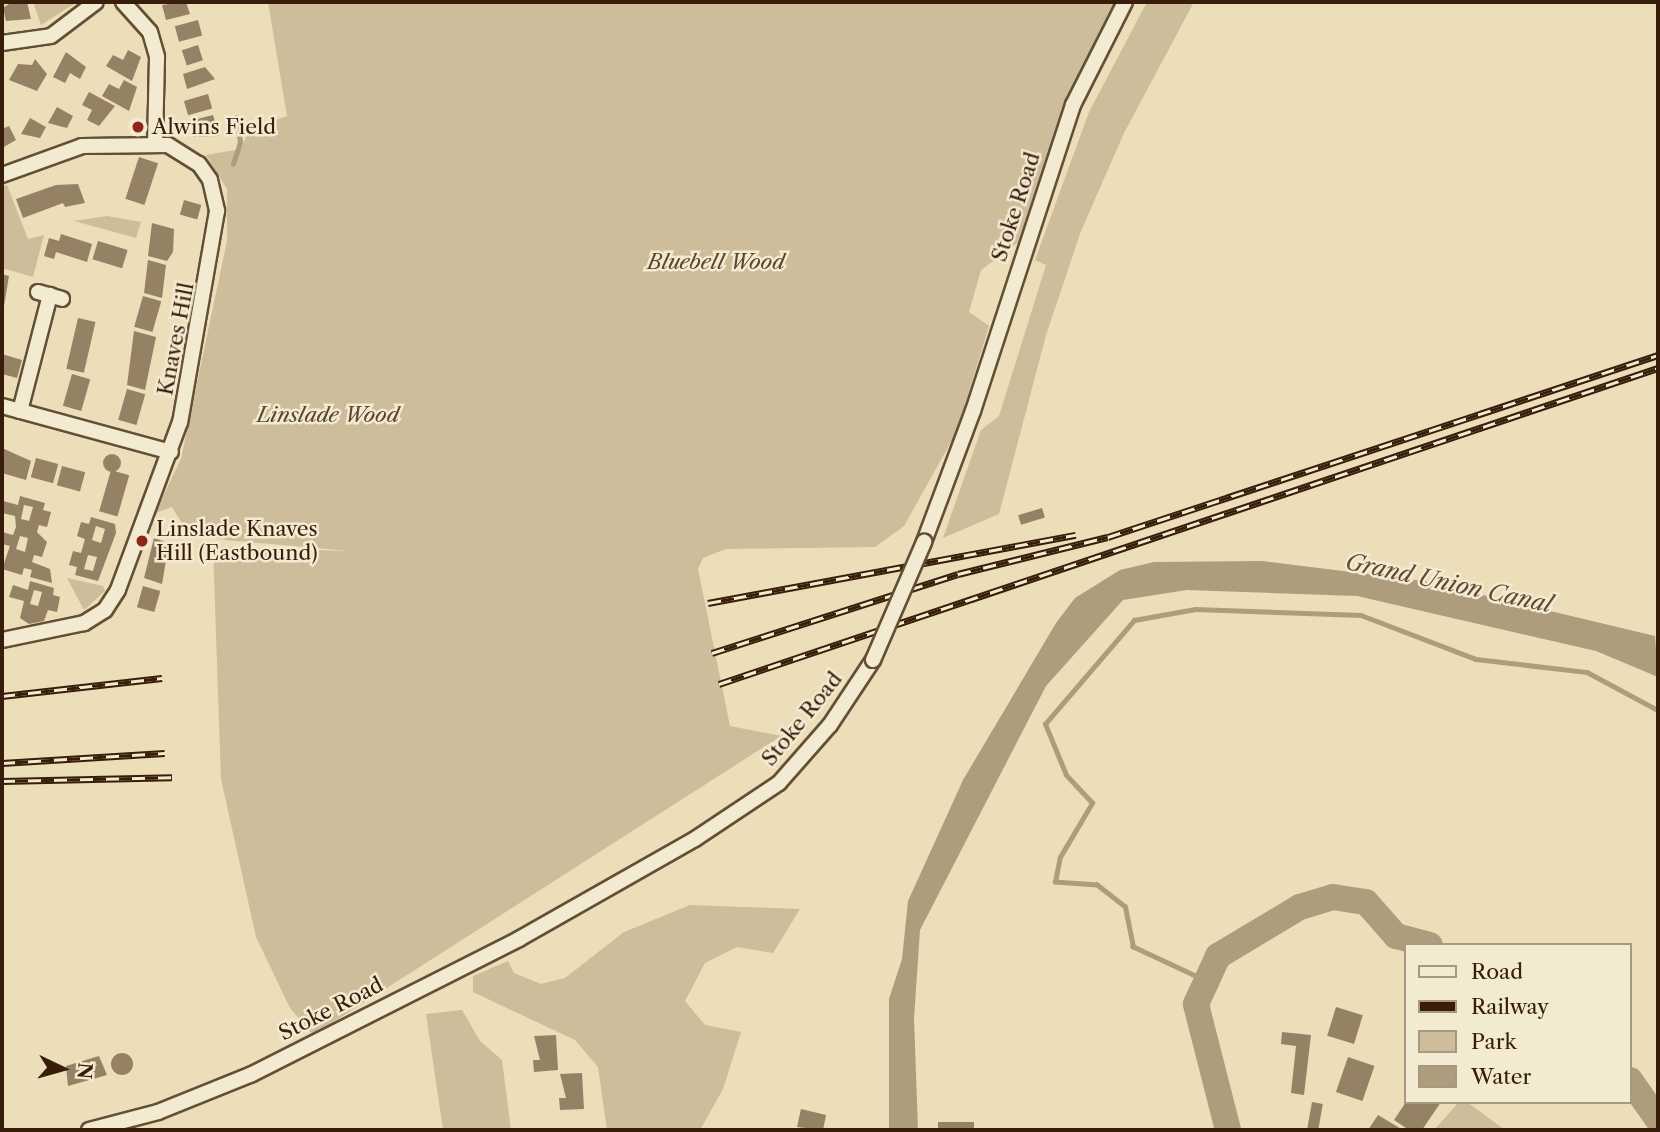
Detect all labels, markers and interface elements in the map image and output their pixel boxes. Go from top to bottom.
place label: Alwins Field [152,114,276,140]
marker: Alwins Field [130,119,146,135]
street label: Stoke Road [986,149,1046,265]
park label: Bluebell Wood [647,249,785,275]
street label: Knaves Hill [153,281,199,397]
park label: Linslade Wood [257,402,399,428]
place label: Linslade Knaves Hill (Eastbound) [156,516,318,566]
marker: Linslade Knaves Hill (Eastbound) [134,533,150,549]
water label: Grand Union Canal [1343,548,1555,618]
street label: Stoke Road [756,667,848,771]
legend [1404,943,1632,1104]
text: Road [1471,959,1523,984]
street label: Stoke Road [275,972,387,1046]
text: Railway [1471,994,1549,1019]
text: Park [1471,1029,1517,1054]
north arrow [28,1034,98,1104]
text: N [72,1062,97,1080]
text: Water [1471,1064,1531,1089]

